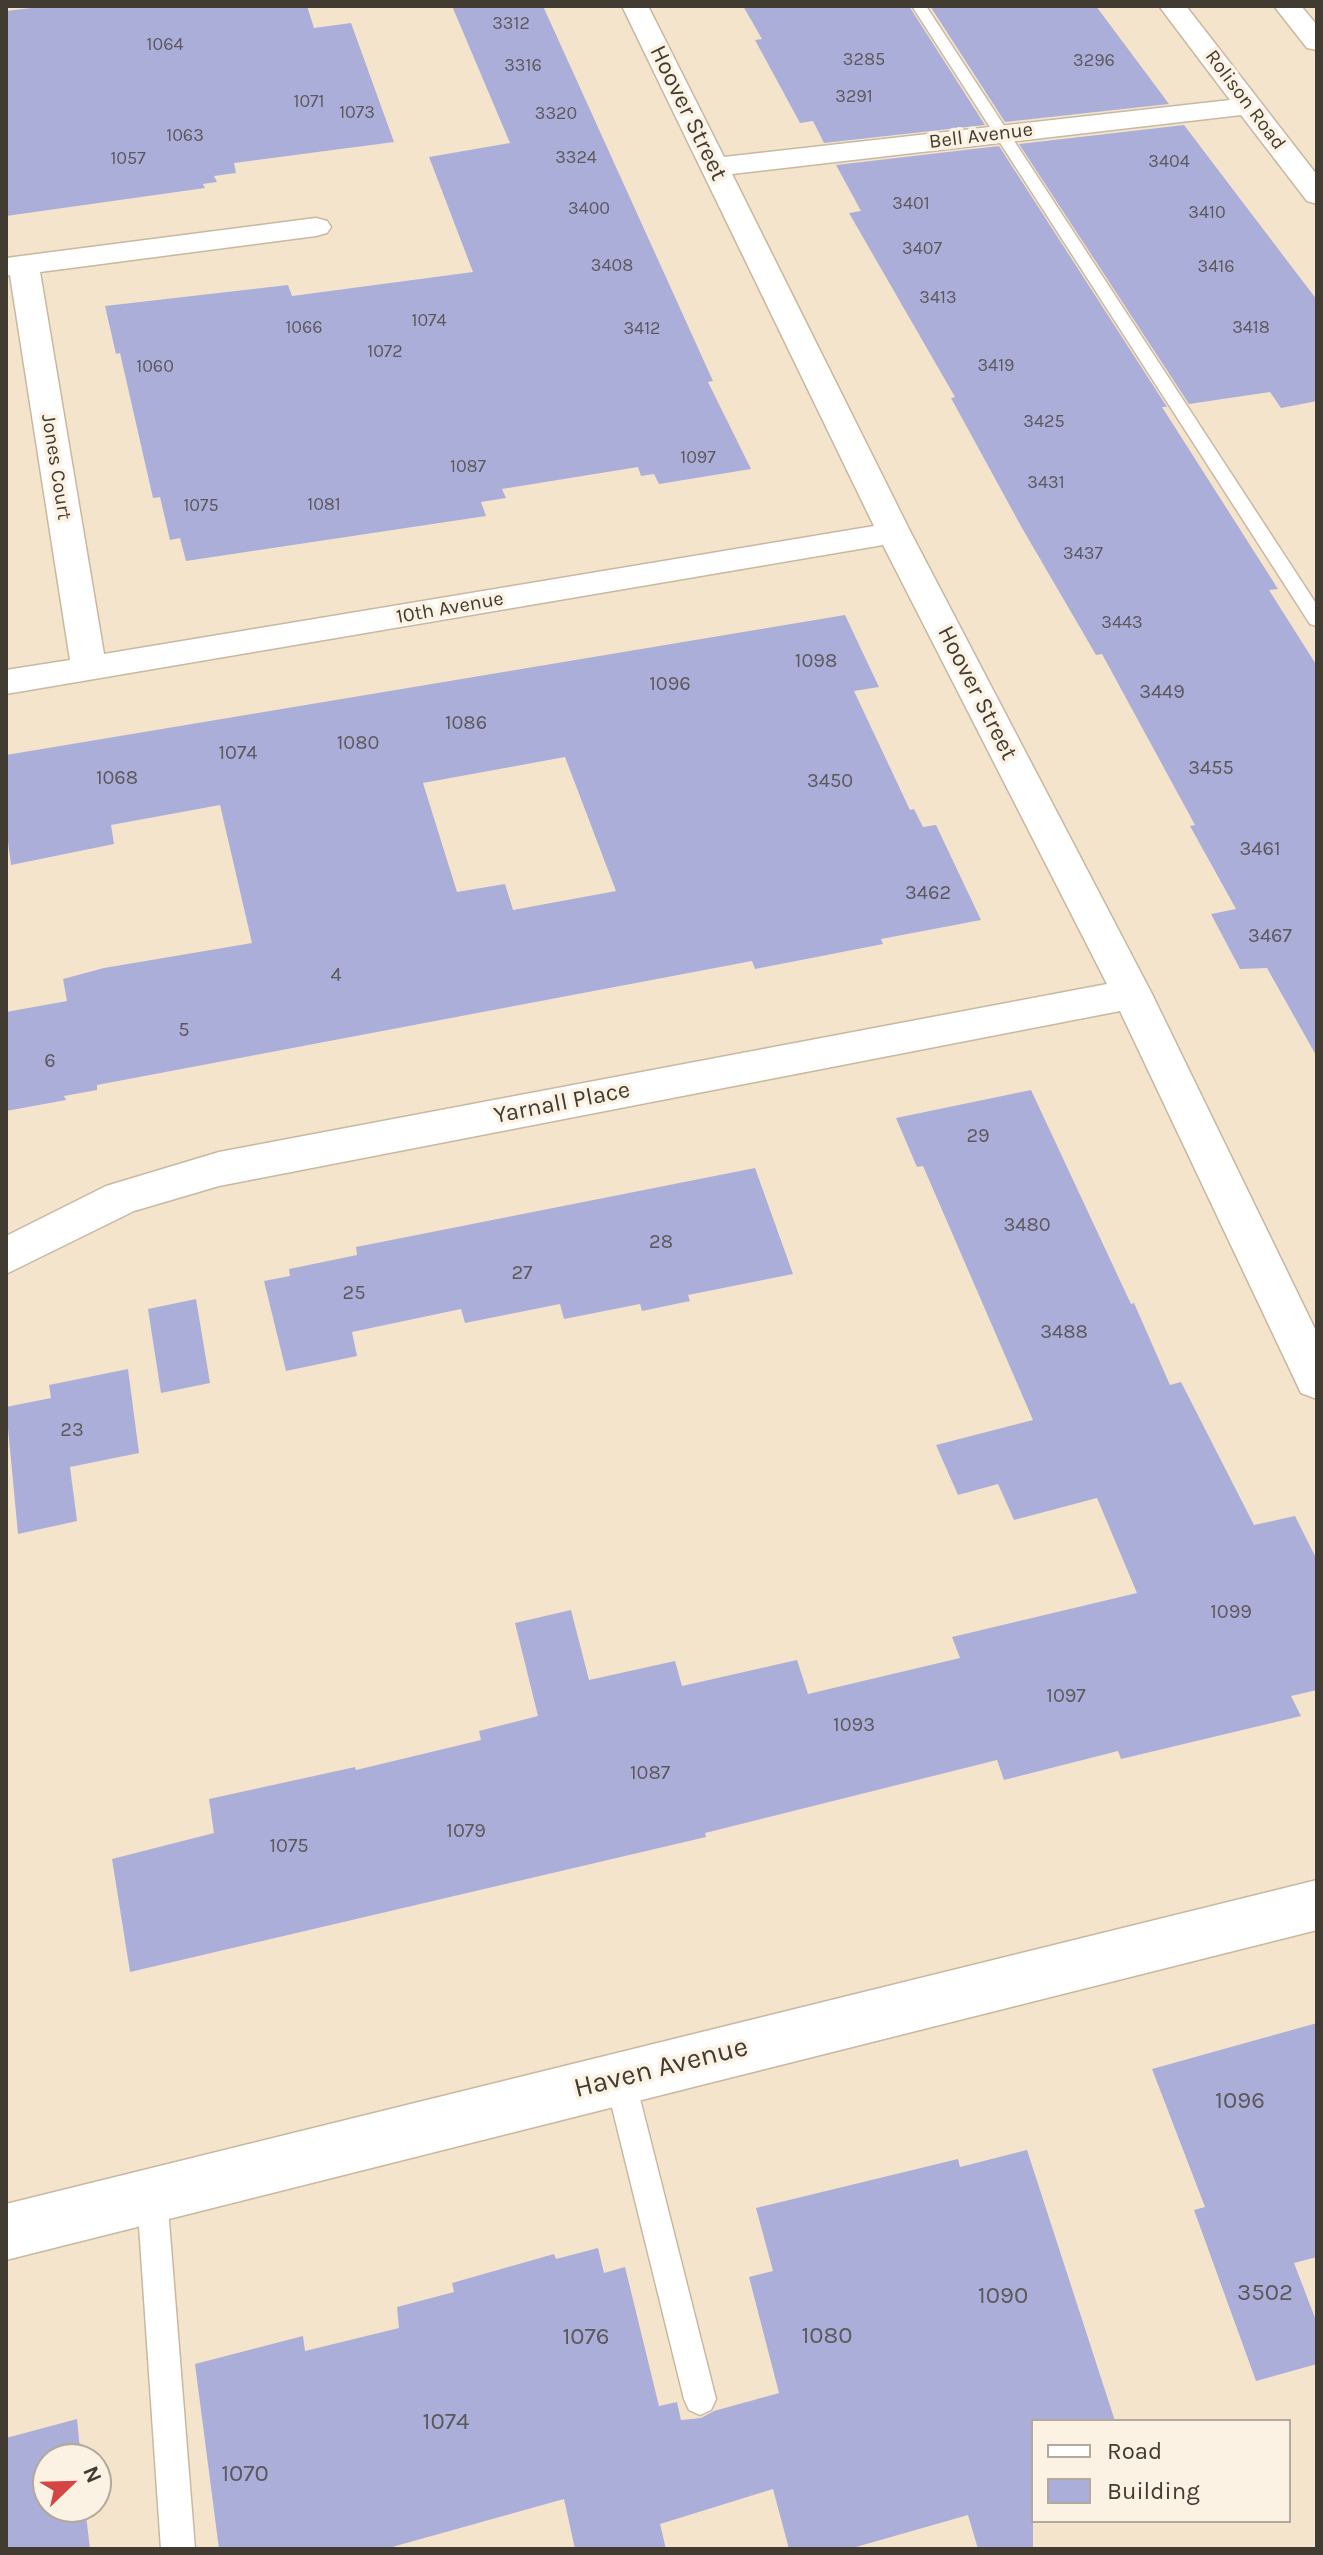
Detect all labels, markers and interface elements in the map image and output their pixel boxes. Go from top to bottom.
house number: 3312 [492,13,530,35]
house number: 1064 [147,34,183,56]
street label: Hoover Street [643,41,733,185]
street label: Rolison Road [1200,45,1290,155]
house number: 3285 [843,49,885,71]
house number: 3296 [1073,50,1115,72]
house number: 3316 [504,55,542,77]
house number: 3291 [835,86,873,108]
house number: 1071 [293,91,325,113]
house number: 1073 [339,102,375,124]
house number: 3320 [535,103,577,125]
street label: Bell Avenue [928,118,1034,154]
house number: 1063 [166,125,204,147]
house number: 3324 [555,147,597,169]
house number: 1057 [110,148,146,170]
house number: 3404 [1148,151,1190,173]
house number: 3401 [892,193,930,215]
house number: 3400 [568,198,610,220]
house number: 3410 [1188,202,1226,224]
house number: 3407 [902,238,942,260]
house number: 3408 [591,255,633,277]
house number: 3416 [1198,256,1234,278]
house number: 3413 [919,287,957,309]
house number: 1074 [411,310,447,332]
house number: 1066 [285,317,323,339]
house number: 3418 [1232,317,1270,339]
house number: 3412 [623,318,661,340]
house number: 1072 [367,341,403,363]
house number: 3419 [977,355,1015,377]
house number: 1060 [136,356,174,378]
house number: 3425 [1023,411,1065,433]
street label: Jones Court [36,412,76,522]
house number: 1097 [680,447,716,469]
house number: 1087 [450,456,486,478]
house number: 3431 [1027,472,1065,494]
house number: 1081 [307,494,341,516]
house number: 1075 [183,495,219,517]
house number: 3437 [1063,543,1103,565]
street label: 10th Avenue [394,587,506,629]
house number: 3443 [1101,612,1143,634]
street label: Hoover Street [931,621,1023,765]
house number: 1098 [795,649,837,673]
house number: 1096 [649,672,691,696]
house number: 3449 [1139,680,1185,704]
house number: 1086 [445,711,487,735]
house number: 1080 [337,731,379,755]
house number: 1074 [218,741,258,765]
house number: 3455 [1188,756,1234,780]
house number: 1068 [96,766,138,790]
house number: 3450 [807,769,853,793]
house number: 3461 [1239,837,1281,861]
house number: 3462 [905,881,951,905]
house number: 3467 [1248,924,1292,948]
house number: 4 [330,963,342,987]
house number: 5 [178,1018,190,1042]
house number: 6 [44,1049,56,1073]
street label: Yarnall Place [491,1076,633,1130]
house number: 29 [966,1124,990,1148]
house number: 3480 [1003,1213,1051,1237]
house number: 28 [649,1230,673,1254]
house number: 27 [512,1261,532,1285]
house number: 25 [343,1281,365,1305]
house number: 3488 [1040,1320,1088,1344]
house number: 23 [60,1418,84,1442]
house number: 1099 [1210,1600,1252,1624]
house number: 1097 [1046,1684,1086,1708]
house number: 1093 [833,1713,875,1737]
house number: 1087 [630,1761,670,1785]
house number: 1079 [446,1819,486,1843]
house number: 1075 [269,1834,309,1858]
street label: Haven Avenue [570,2030,752,2106]
house number: 1096 [1215,2087,1265,2115]
house number: 3502 [1237,2279,1293,2307]
house number: 1090 [978,2282,1028,2310]
house number: 1080 [801,2322,853,2350]
house number: 1076 [562,2323,610,2351]
house number: 1074 [423,2408,469,2436]
legend [1031,2419,1291,2523]
text: Road [1107,2437,1162,2465]
north arrow [32,2443,112,2523]
house number: 1070 [221,2460,269,2488]
text: N [77,2462,107,2487]
text: Building [1107,2477,1200,2505]

